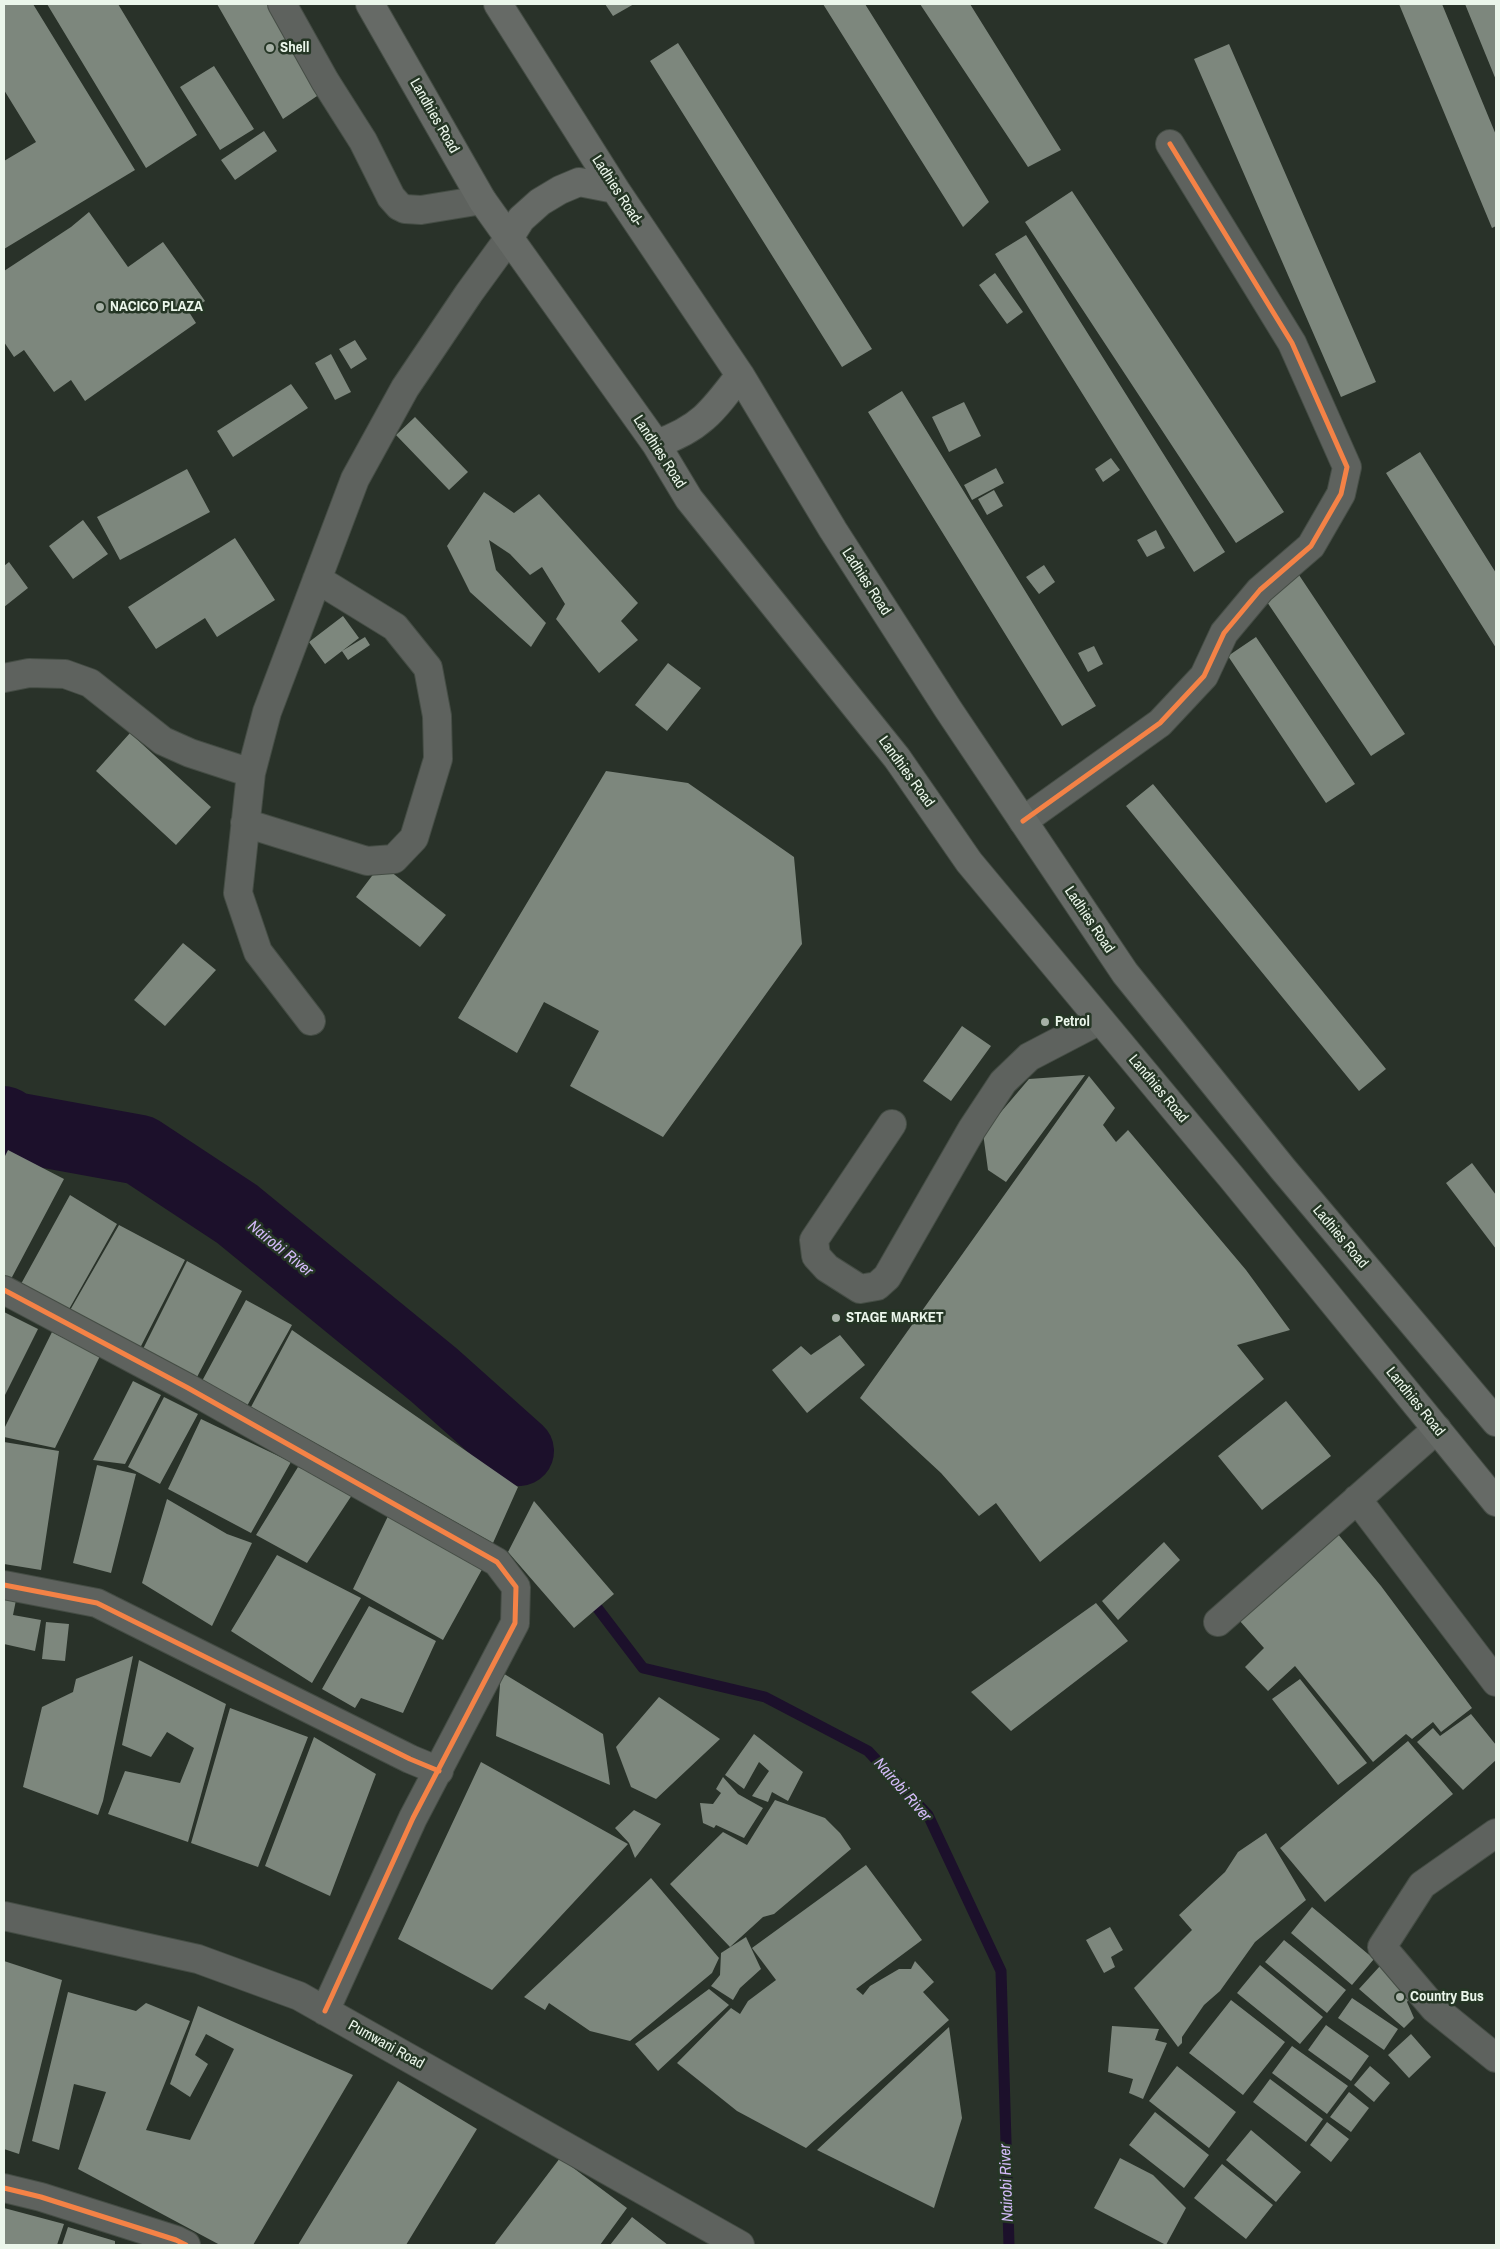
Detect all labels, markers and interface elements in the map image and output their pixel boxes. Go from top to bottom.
place label: Shell [280,39,309,57]
marker: Shell [264,42,276,54]
street label: Landhies Road [405,75,463,157]
street label: Ladhies Road- [587,152,647,230]
place label: NACICO PLAZA [110,298,203,316]
marker: NACICO PLAZA [94,301,106,313]
street label: Landhies Road [629,412,689,492]
street label: Ladhies Road [838,545,894,619]
street label: Landhies Road [874,733,938,811]
street label: Ladhies Road [1060,883,1118,957]
place label: Petrol [1055,1013,1090,1031]
marker: Petrol [1039,1016,1051,1028]
street label: Landhies Road [1124,1051,1192,1127]
street label: Ladhies Road [1308,1202,1372,1272]
water label: Nairobi River [244,1217,316,1281]
place label: STAGE MARKET [846,1309,943,1327]
marker: STAGE MARKET [830,1312,842,1324]
street label: Landhies Road [1382,1364,1448,1440]
water label: Nairobi River [869,1754,935,1826]
place label: Country Bus [1410,1988,1484,2006]
marker: Country Bus [1394,1991,1406,2003]
street label: Pumwani Road [345,2017,427,2073]
water label: Nairobi River [996,2144,1018,2222]

